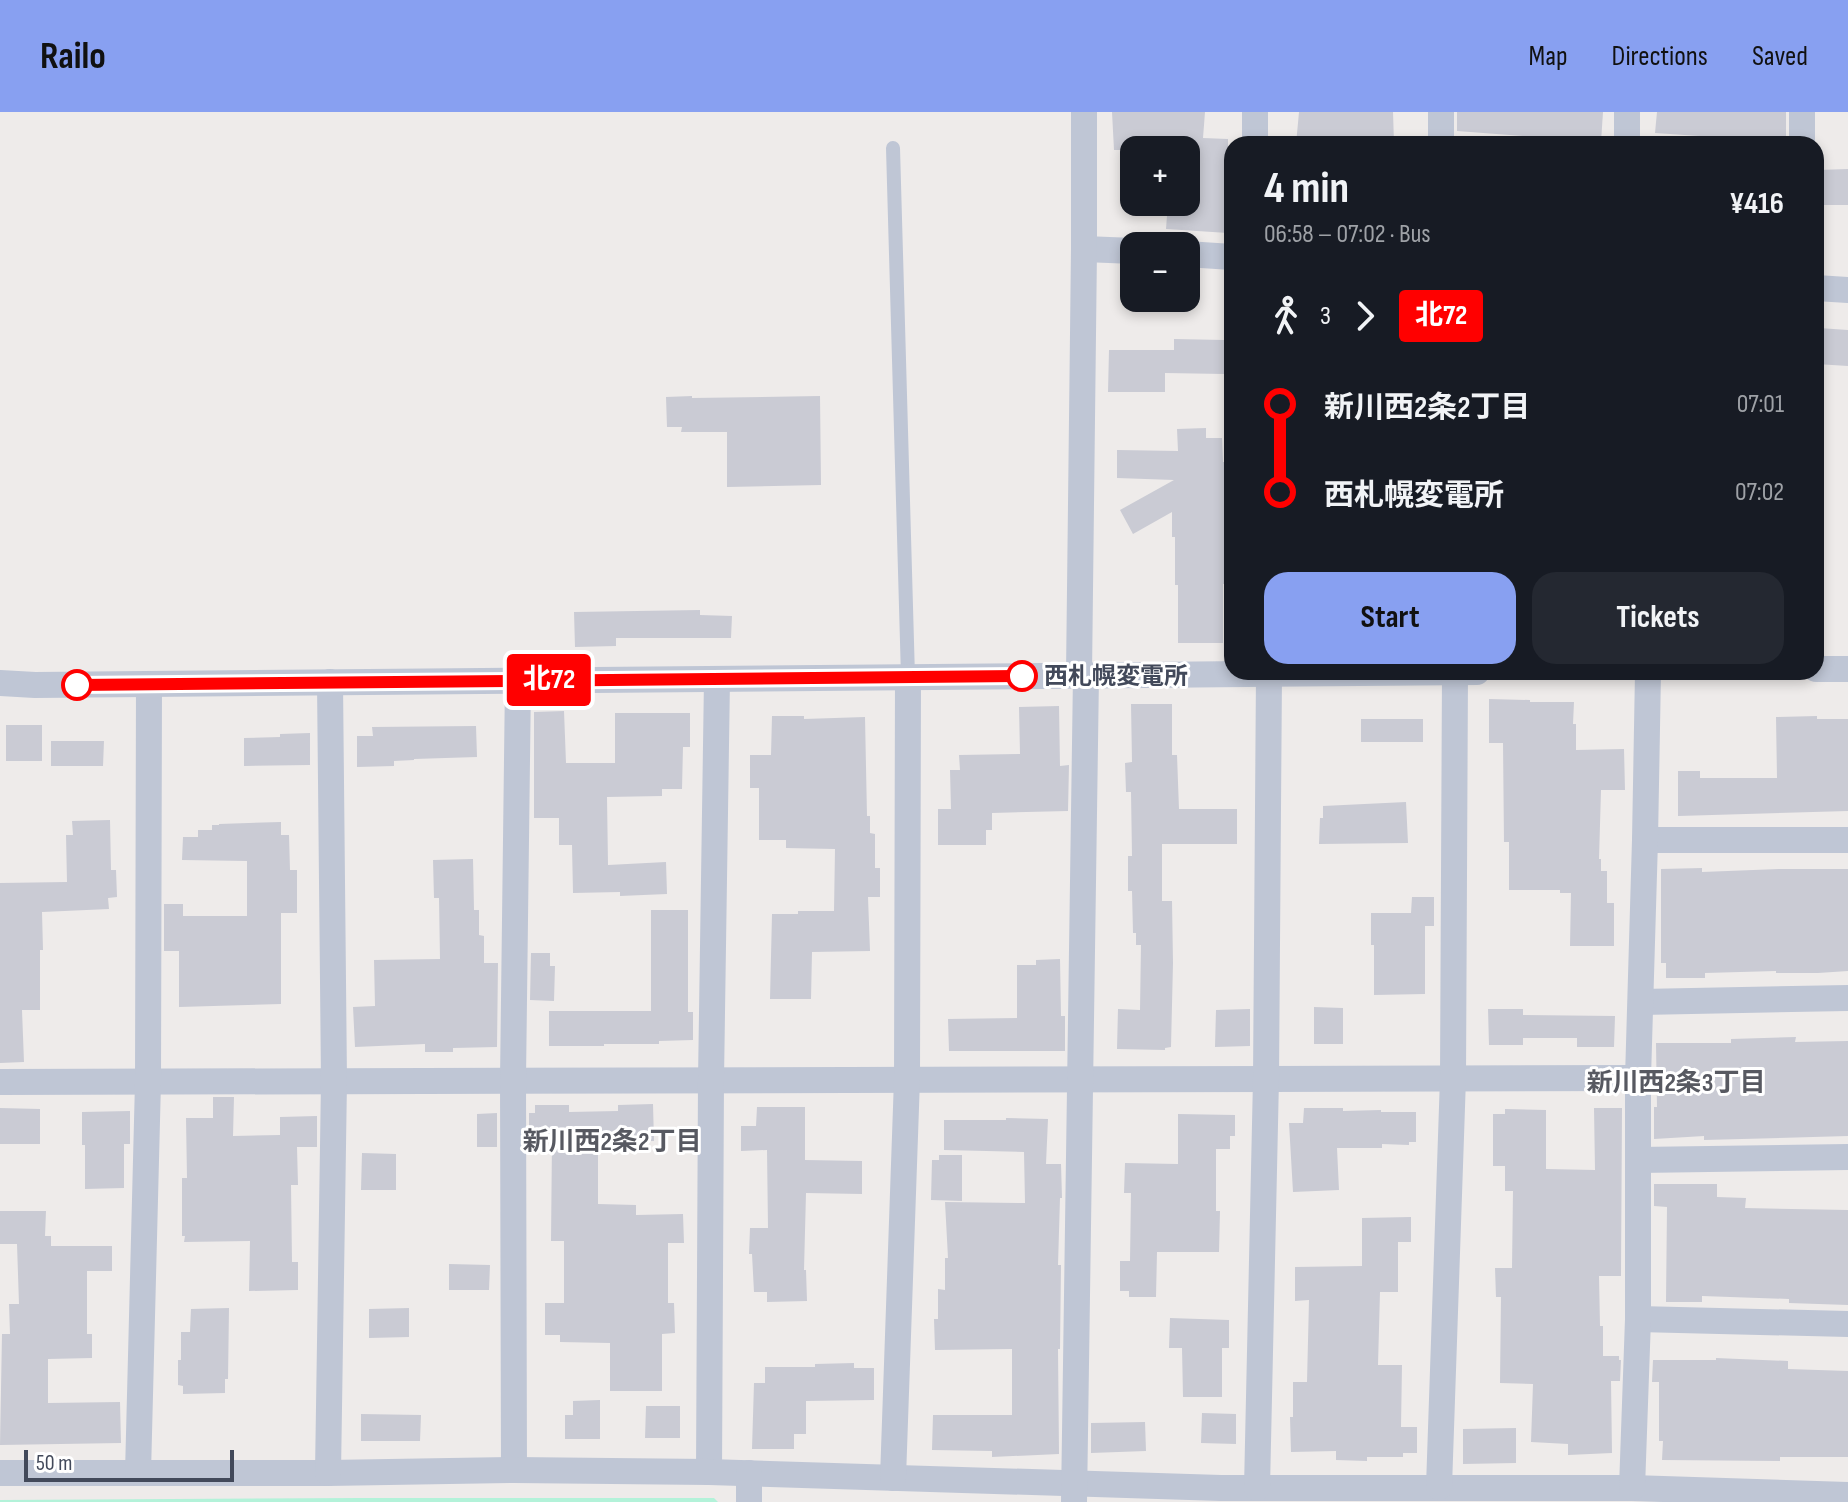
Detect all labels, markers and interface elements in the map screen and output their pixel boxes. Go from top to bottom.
text: Railo [40,34,106,79]
text: Map [1529,40,1568,73]
text: Directions [1612,40,1708,73]
text: Saved [1752,40,1808,73]
map controls [1120,136,1200,312]
button: + [1120,136,1200,216]
text: 4 min [1264,162,1349,215]
text: ¥416 [1729,186,1784,222]
text: 06:58 – 07:02 · Bus [1264,219,1431,250]
button: − [1120,232,1200,312]
icon: walk [1264,294,1308,338]
icon: forward [1343,294,1387,338]
text: 北72 [1415,299,1467,332]
text: 3 [1320,301,1331,332]
text: 07:01 [1737,389,1784,420]
text: 新川西2条2丁目 [1324,390,1530,426]
text: 07:02 [1735,477,1784,508]
text: 西札幌変電所 [1324,478,1504,514]
button: Start [1264,572,1516,664]
button: Tickets [1532,572,1784,664]
line badge: 北72 [503,654,595,706]
marker: 西札幌変電所 [1007,661,1037,691]
place label: 西札幌変電所 [1044,662,1188,691]
text: 北72 [523,663,575,696]
unlabelled marker [62,670,92,700]
district label: 新川西2条3丁目 [1586,1068,1766,1099]
district label: 新川西2条2丁目 [523,1127,701,1158]
scale bar [24,1446,234,1482]
text: 50 m [36,1450,72,1477]

